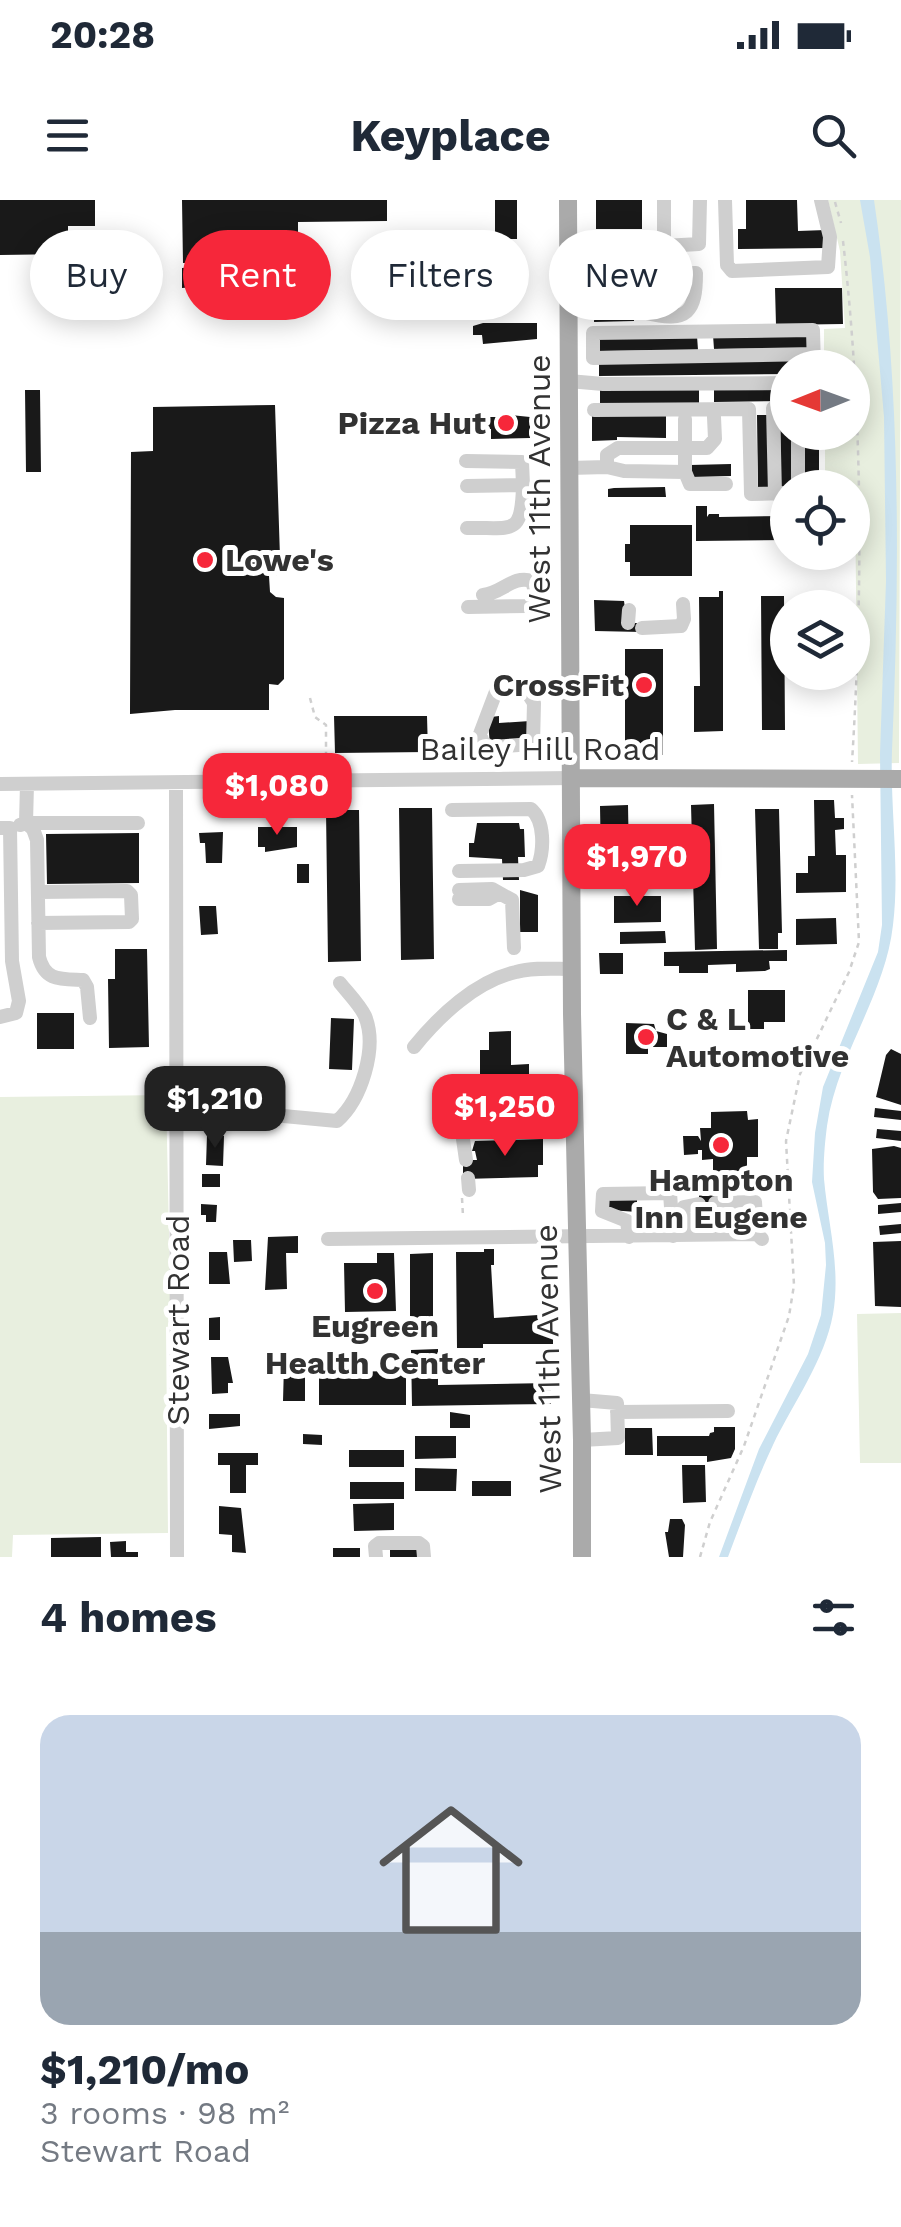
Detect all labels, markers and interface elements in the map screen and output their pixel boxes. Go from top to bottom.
text: 20:28 [50,13,155,57]
icon: menu [40,108,95,163]
icon: search [806,108,861,163]
text: Keyplace [350,109,551,162]
chip: Buy [30,230,163,320]
chip: Rent [183,230,331,320]
chip: Filters [351,230,529,320]
chip: New [549,230,693,320]
north arrow [770,350,870,450]
map controls [770,350,870,690]
street label: West 11th Avenue [520,354,558,624]
place label: Pizza Hut [337,404,486,442]
marker: Pizza Hut [495,412,517,434]
button: locate [770,470,870,570]
place label: Lowe's [225,541,334,579]
marker: Lowe's [194,549,216,571]
button: layers [770,590,870,690]
place label: CrossFit [493,666,624,704]
marker: CrossFit [633,674,655,696]
street label: Bailey Hill Road [419,730,661,768]
pin: $1,080 [196,753,358,838]
text: $1,080 [225,766,329,804]
pin: $1,970 [556,824,718,909]
text: $1,970 [586,837,688,875]
place label: C & L Automotive [666,1000,849,1075]
marker: C & L Automotive [635,1026,657,1048]
pin: $1,210 [134,1066,296,1151]
pin: $1,250 [424,1074,586,1159]
text: $1,210 [166,1079,264,1117]
text: $1,250 [454,1087,556,1125]
marker: Hampton Inn Eugene [710,1134,732,1156]
place label: Hampton Inn Eugene [634,1161,808,1236]
street label: Stewart Road [159,1214,197,1426]
street label: West 11th Avenue [527,1224,569,1494]
marker: Eugreen Health Center [364,1280,386,1302]
place label: Eugreen Health Center [265,1307,485,1382]
icon: filters [806,1590,861,1645]
text: 4 homes [40,1593,217,1642]
icon: home [361,1780,541,1960]
text: $1,210/mo [40,2045,249,2094]
text: 3 rooms · 98 m² [40,2094,289,2132]
text: Stewart Road [40,2132,251,2170]

